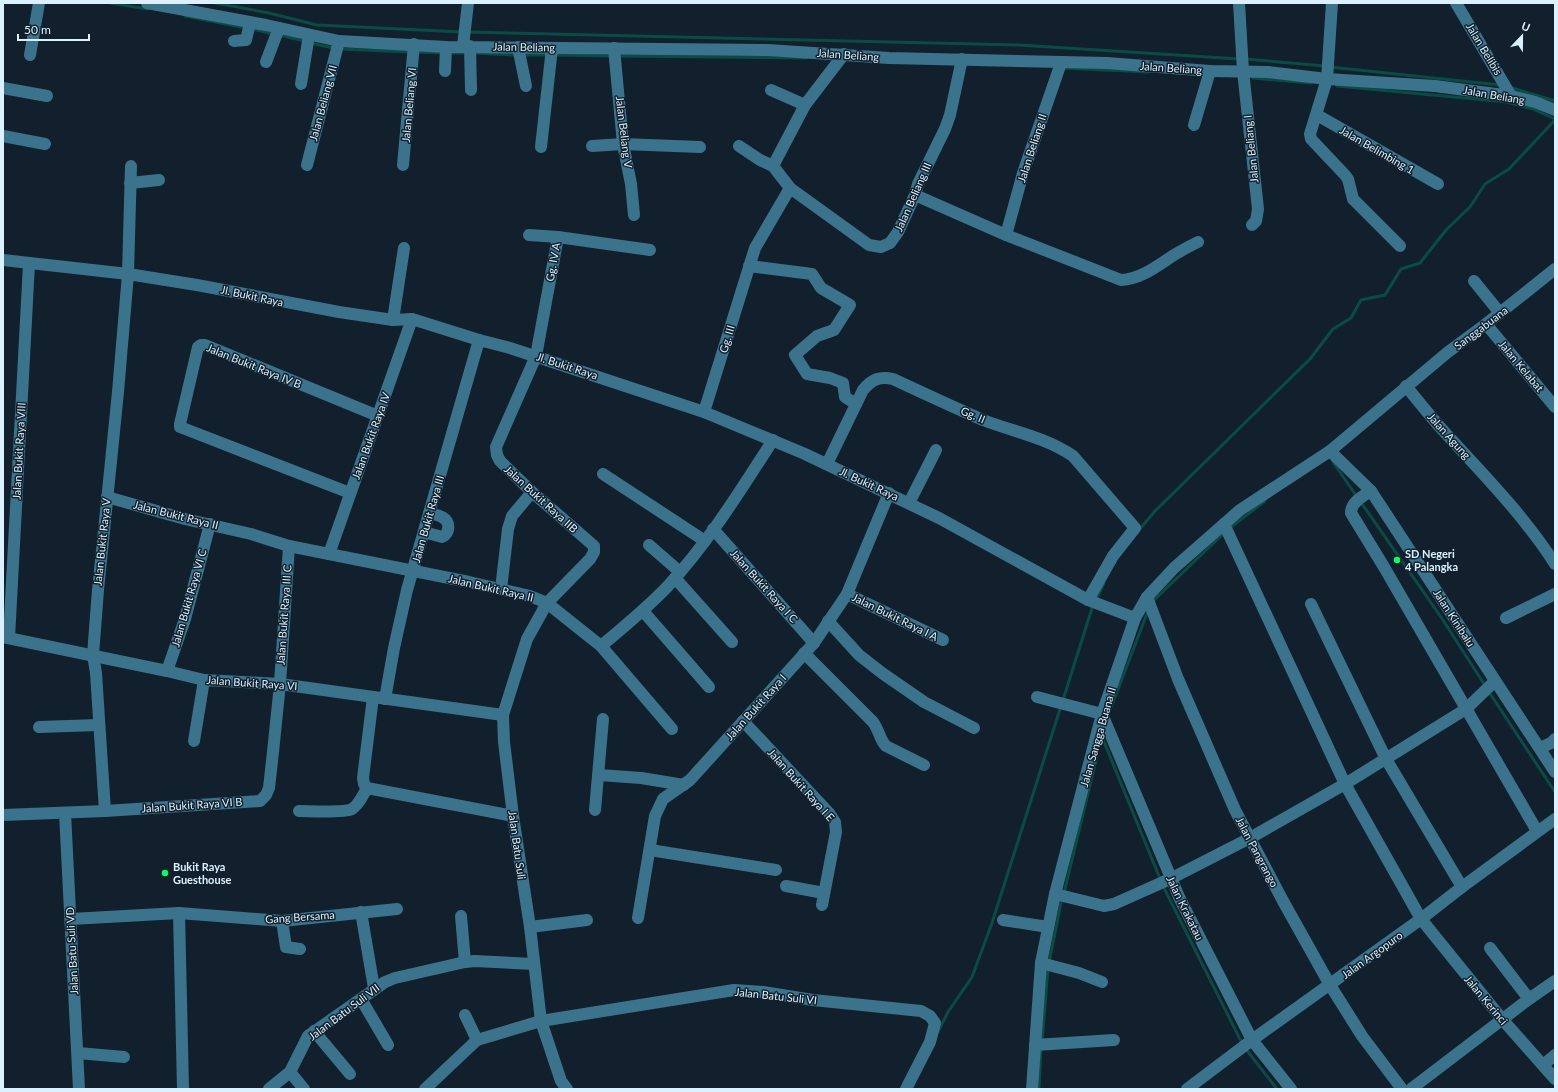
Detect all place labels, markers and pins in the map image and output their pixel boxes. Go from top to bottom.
place label: SD Negeri 4 Palangka [1405,547,1458,573]
marker: SD Negeri 4 Palangka [1392,555,1402,565]
place label: Bukit Raya Guesthouse [173,860,231,886]
marker: Bukit Raya Guesthouse [160,868,170,878]

